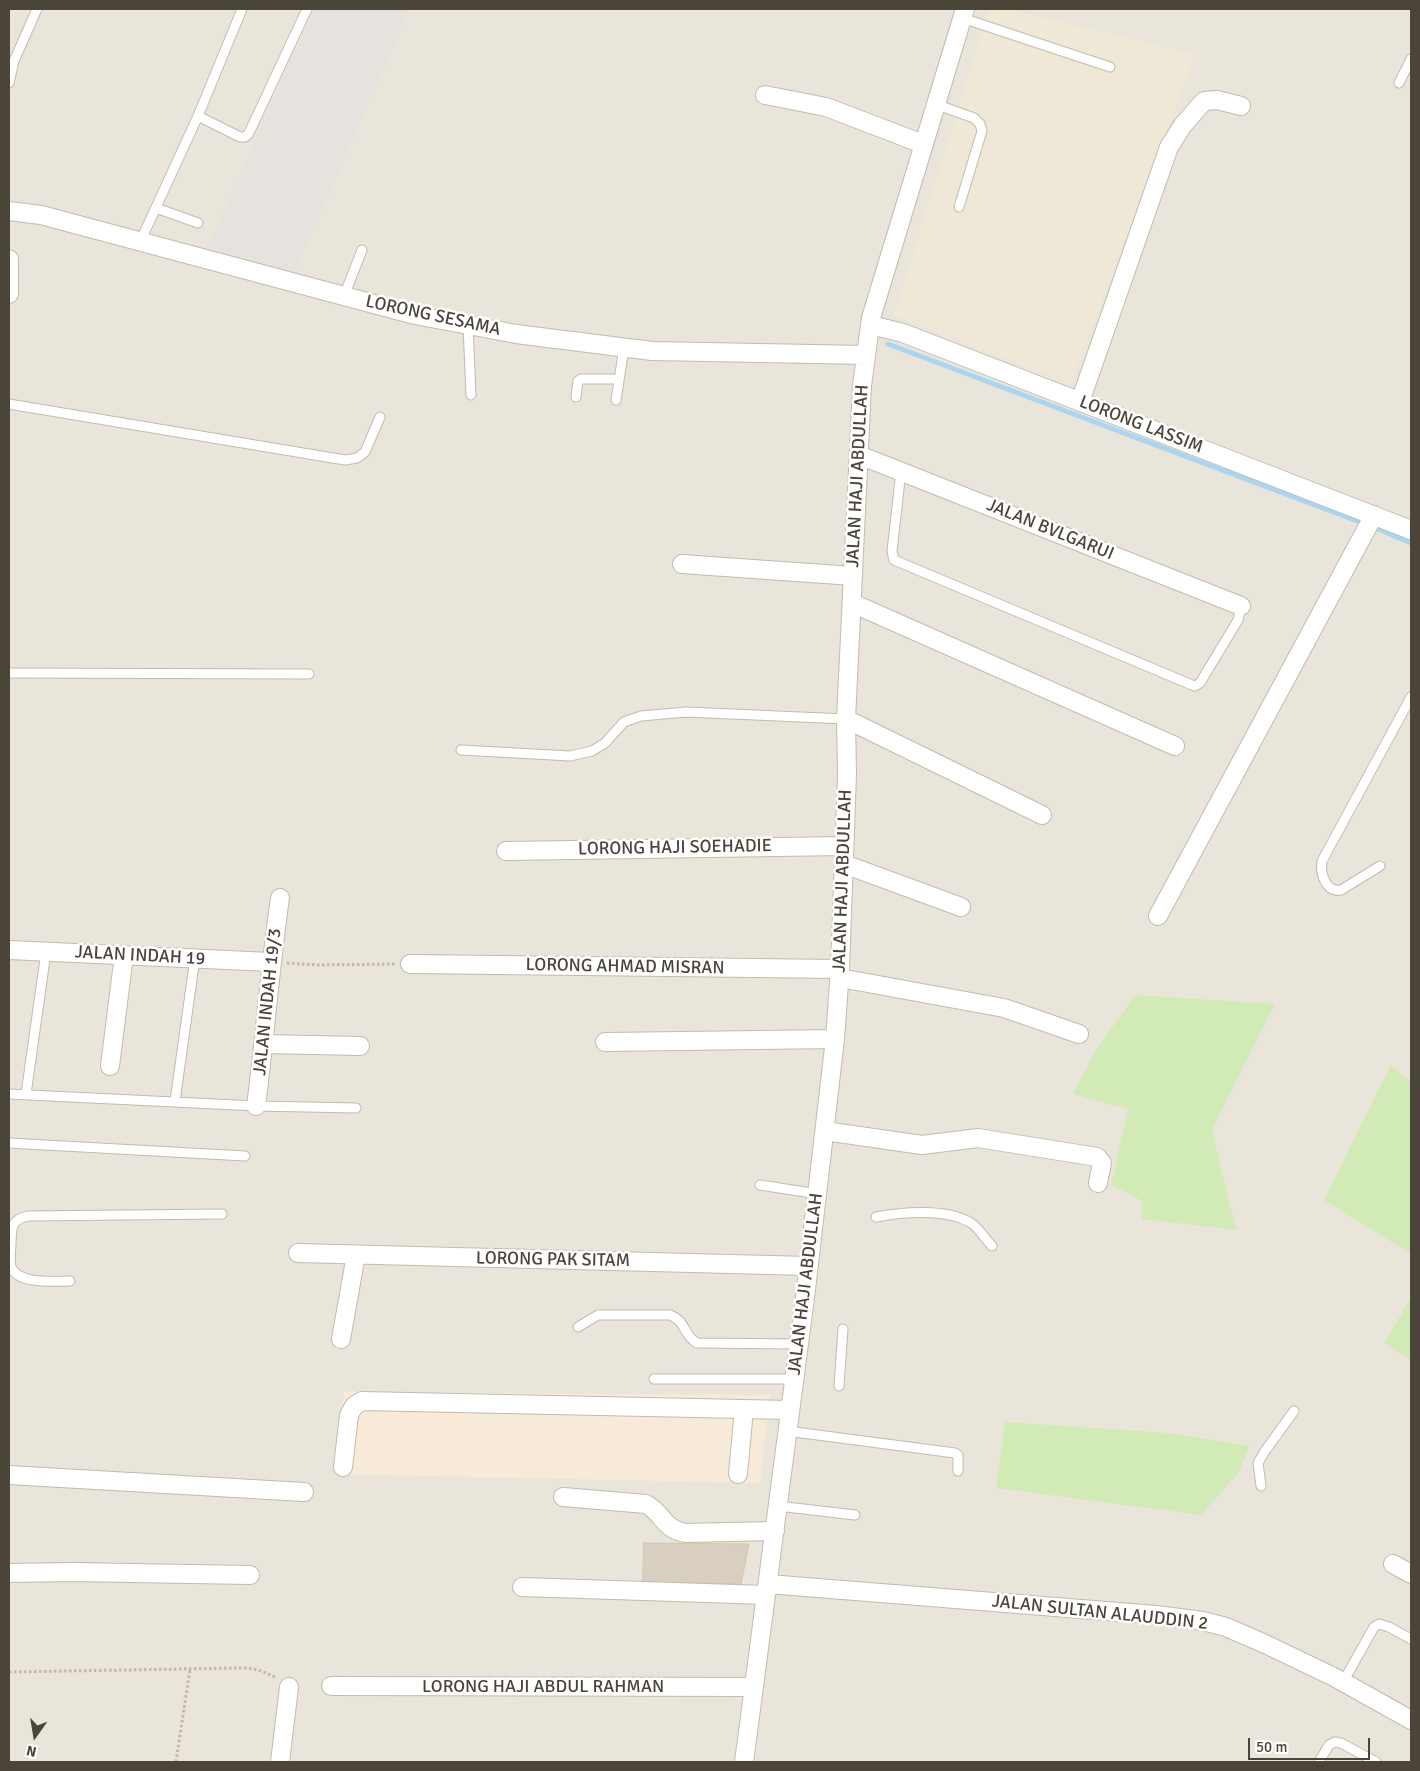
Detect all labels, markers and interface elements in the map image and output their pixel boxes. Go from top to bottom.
street label: LORONG SESAMA [363,291,503,341]
street label: JALAN HAJI ABDULLAH [842,384,874,568]
street label: LORONG LASSIM [1076,391,1206,459]
street label: JALAN BVLGARUI [983,495,1117,565]
street label: JALAN HAJI ABDULLAH [829,789,857,973]
street label: LORONG HAJI SOEHADIE [578,836,772,860]
street label: JALAN INDAH 19/3 [250,927,286,1077]
street label: JALAN INDAH 19 [74,942,206,970]
street label: LORONG AHMAD MISRAN [525,954,725,980]
street label: JALAN HAJI ABDULLAH [784,1192,828,1376]
street label: LORONG PAK SITAM [476,1248,630,1272]
street label: JALAN SULTAN ALAUDDIN 2 [991,1591,1209,1635]
street label: LORONG HAJI ABDUL RAHMAN [422,1676,664,1698]
north arrow [10,1711,60,1761]
scale bar [1250,1728,1372,1760]
text: 50 m [1256,1738,1287,1756]
text: N [25,1742,38,1760]

